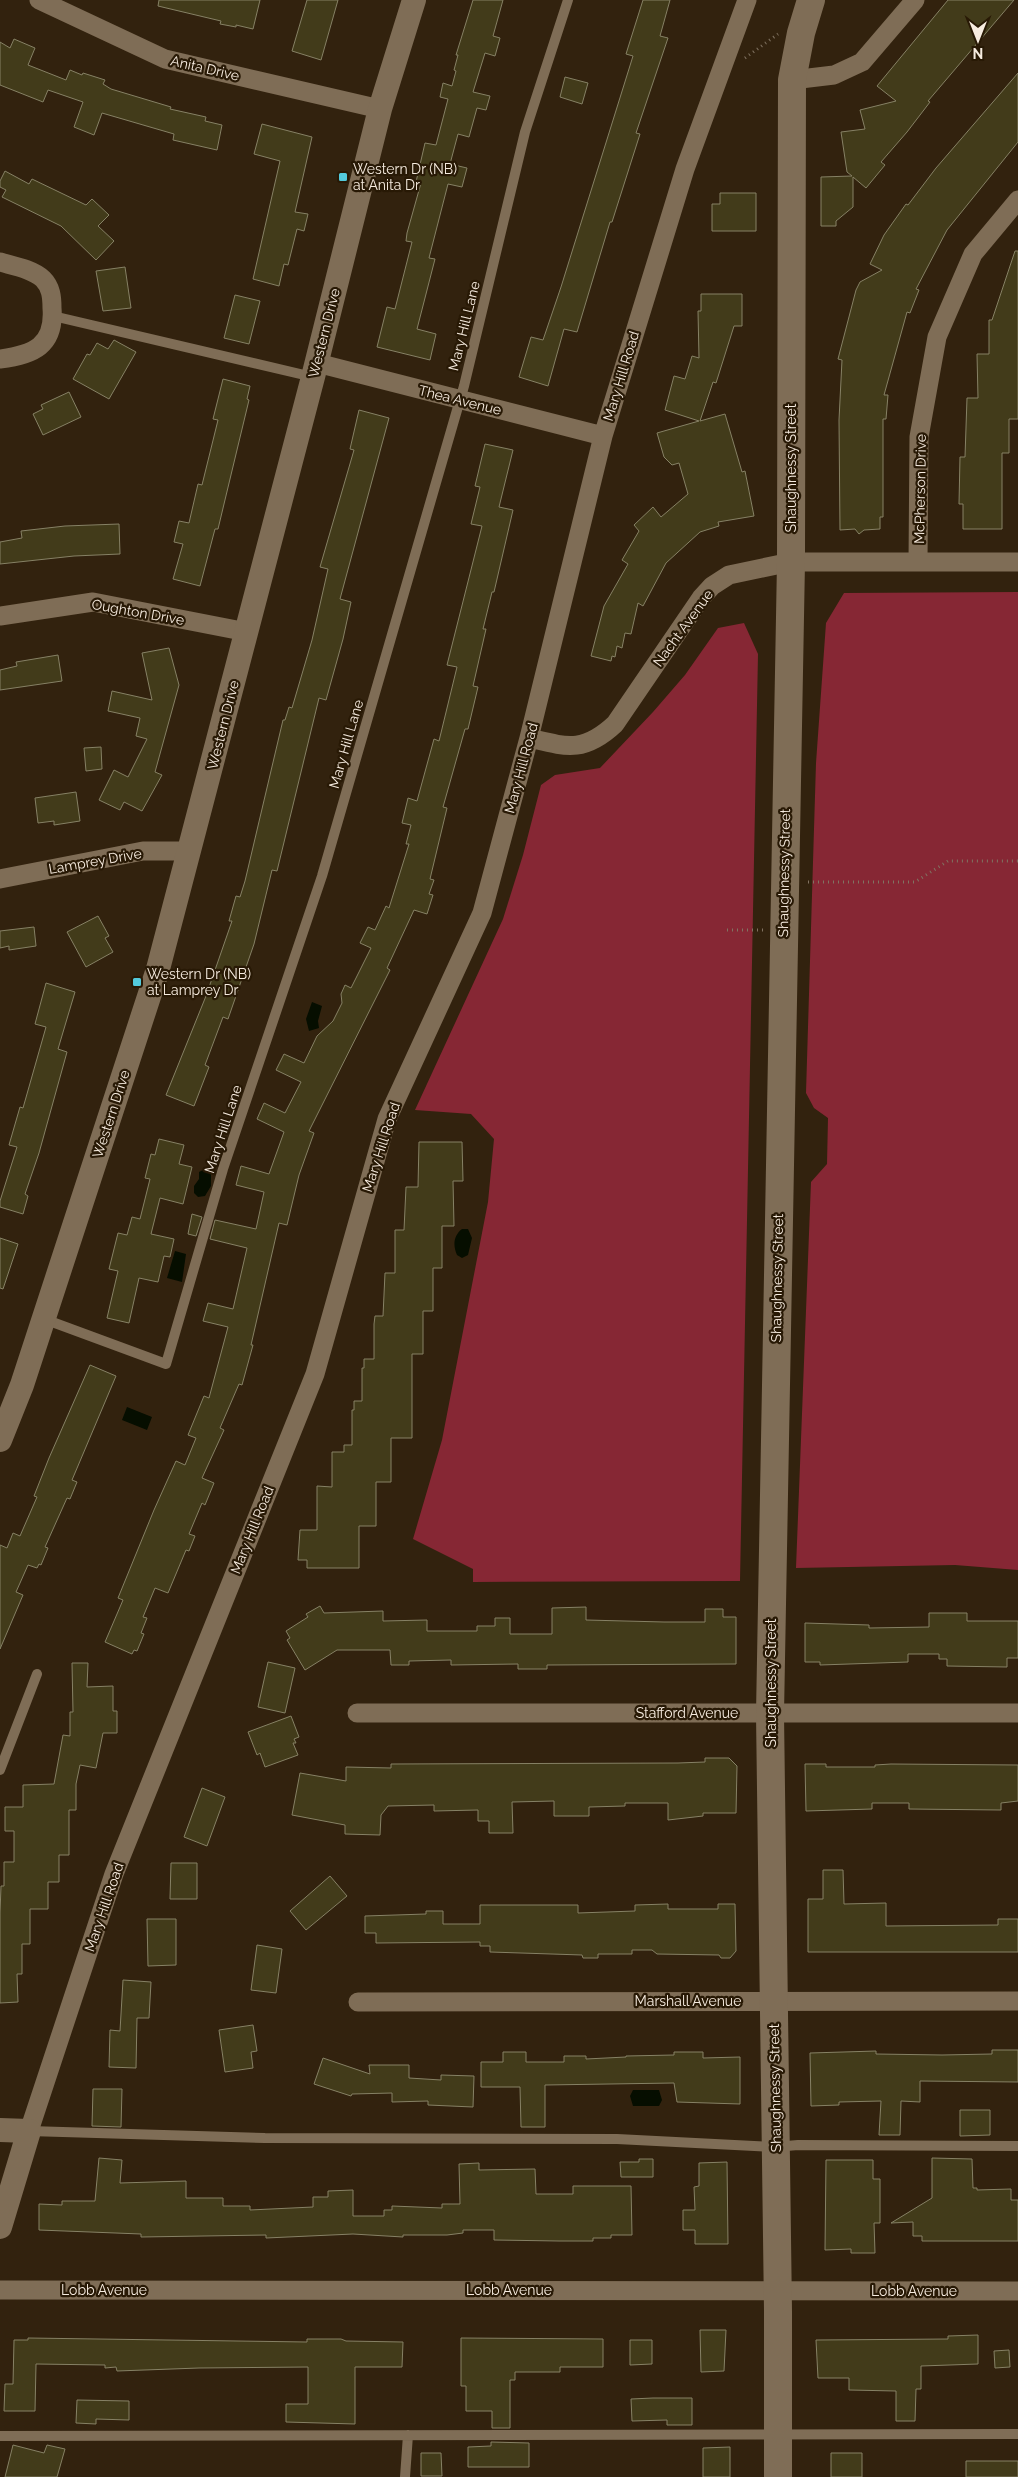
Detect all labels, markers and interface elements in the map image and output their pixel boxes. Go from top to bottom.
north arrow [953,15,1003,65]
text: N [973,45,983,61]
street label: Anita Drive [169,52,241,84]
place label: Western Dr (NB) at Anita Dr [353,161,457,193]
marker: Western Dr (NB) at Anita Dr [337,171,349,183]
street label: Mary Hill Lane [445,279,483,373]
street label: Western Drive [305,287,343,379]
street label: Mary Hill Road [600,329,642,423]
street label: Thea Avenue [417,382,503,418]
street label: Shaughnessy Street [783,403,799,532]
street label: McPherson Drive [911,434,929,544]
street label: Nacht Avenue [650,586,716,670]
street label: Oughton Drive [91,596,185,628]
street label: Western Drive [204,679,242,771]
street label: Mary Hill Lane [326,698,366,790]
street label: Mary Hill Road [501,721,541,815]
street label: Shaughnessy Street [775,808,793,938]
street label: Lamprey Drive [47,845,143,877]
place label: Western Dr (NB) at Lamprey Dr [147,966,251,998]
marker: Western Dr (NB) at Lamprey Dr [131,976,143,988]
street label: Western Drive [89,1068,133,1160]
street label: Mary Hill Lane [201,1083,245,1175]
street label: Mary Hill Road [359,1100,403,1194]
street label: Shaughnessy Street [768,1213,786,1343]
street label: Mary Hill Road [227,1484,277,1576]
street label: Shaughnessy Street [763,1618,779,1747]
street label: Stafford Avenue [636,1705,738,1721]
street label: Mary Hill Road [81,1860,127,1954]
street label: Marshall Avenue [635,1993,741,2009]
street label: Shaughnessy Street [766,2023,784,2153]
street label: Lobb Avenue [61,2282,147,2298]
street label: Lobb Avenue [466,2282,552,2298]
street label: Lobb Avenue [871,2283,957,2299]

